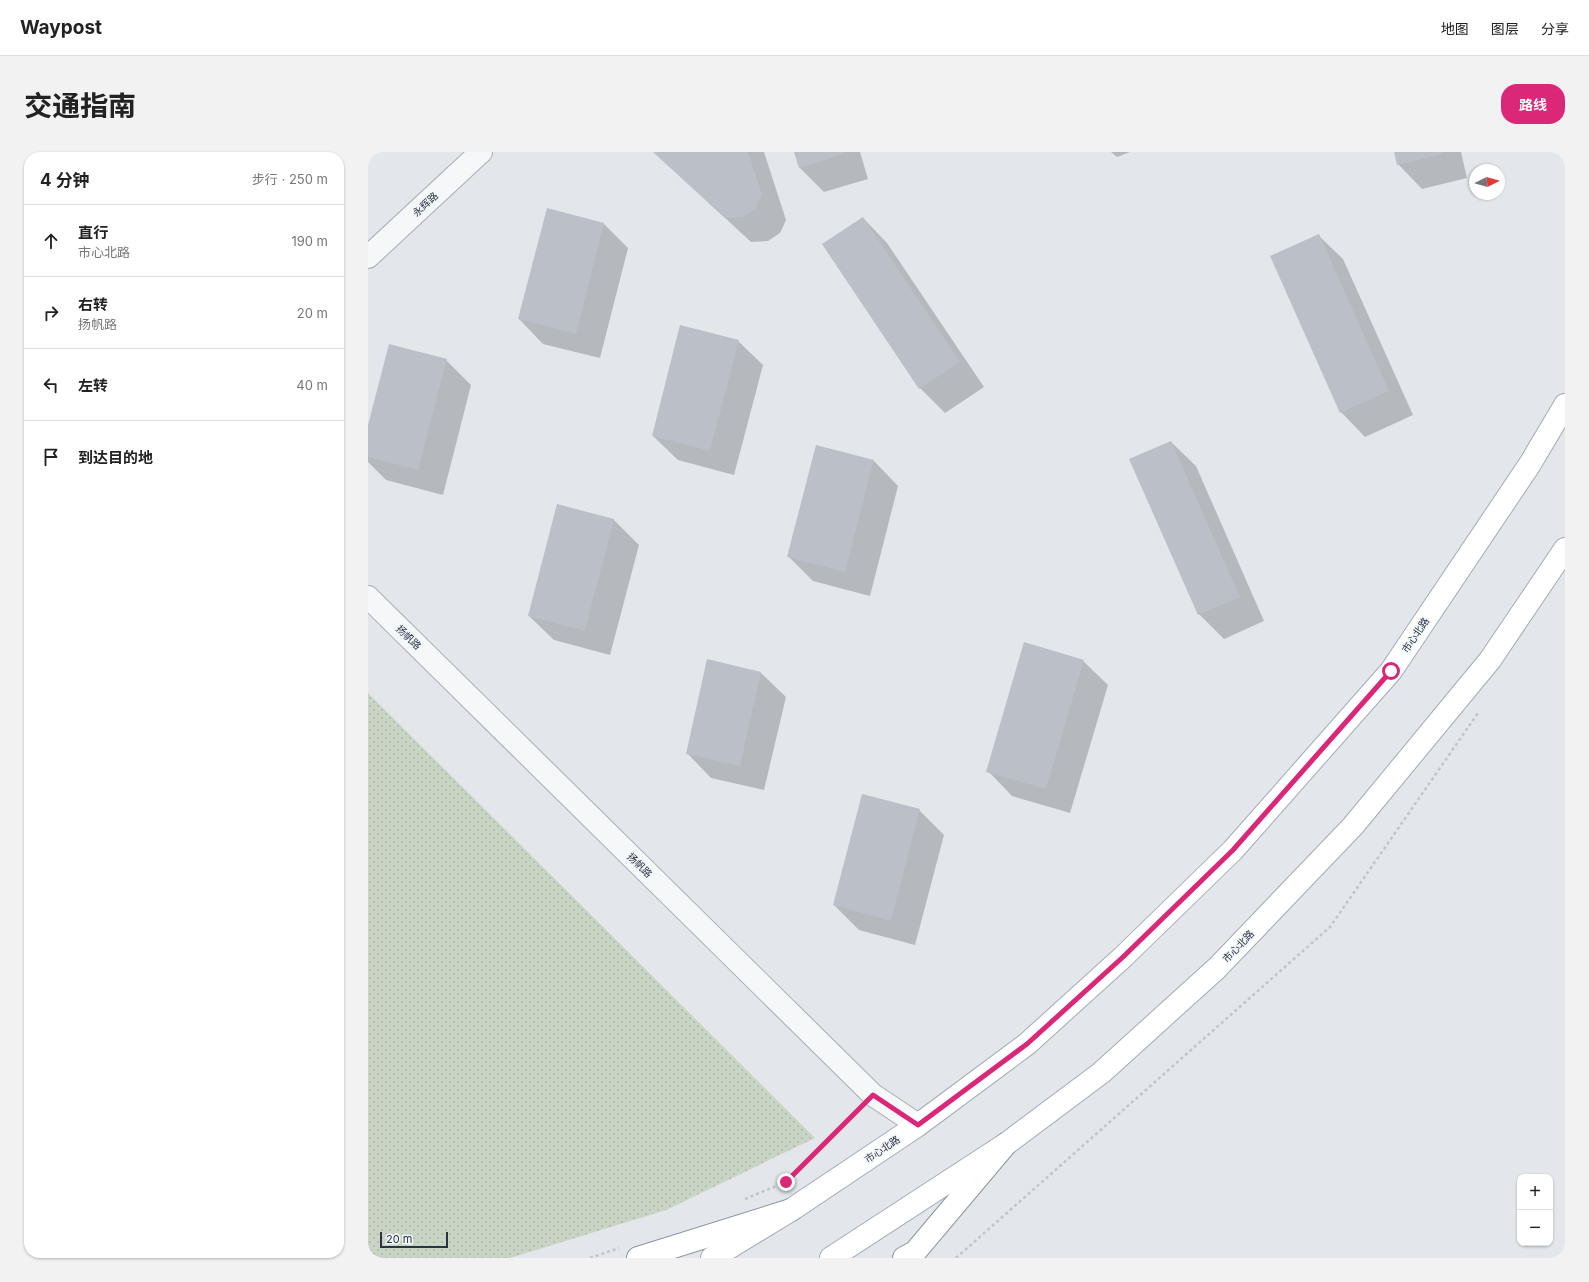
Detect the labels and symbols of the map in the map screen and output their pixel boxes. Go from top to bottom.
north arrow [1469,164,1505,200]
street label: 永辉路 [410,189,440,219]
street label: 市心北路 [1399,615,1431,655]
street label: 扬帆路 [394,622,424,652]
route start [1382,662,1400,680]
street label: 扬帆路 [625,850,655,880]
street label: 市心北路 [1220,927,1256,965]
street label: 市心北路 [862,1133,902,1165]
route end [777,1173,795,1191]
scale bar [380,1230,448,1249]

